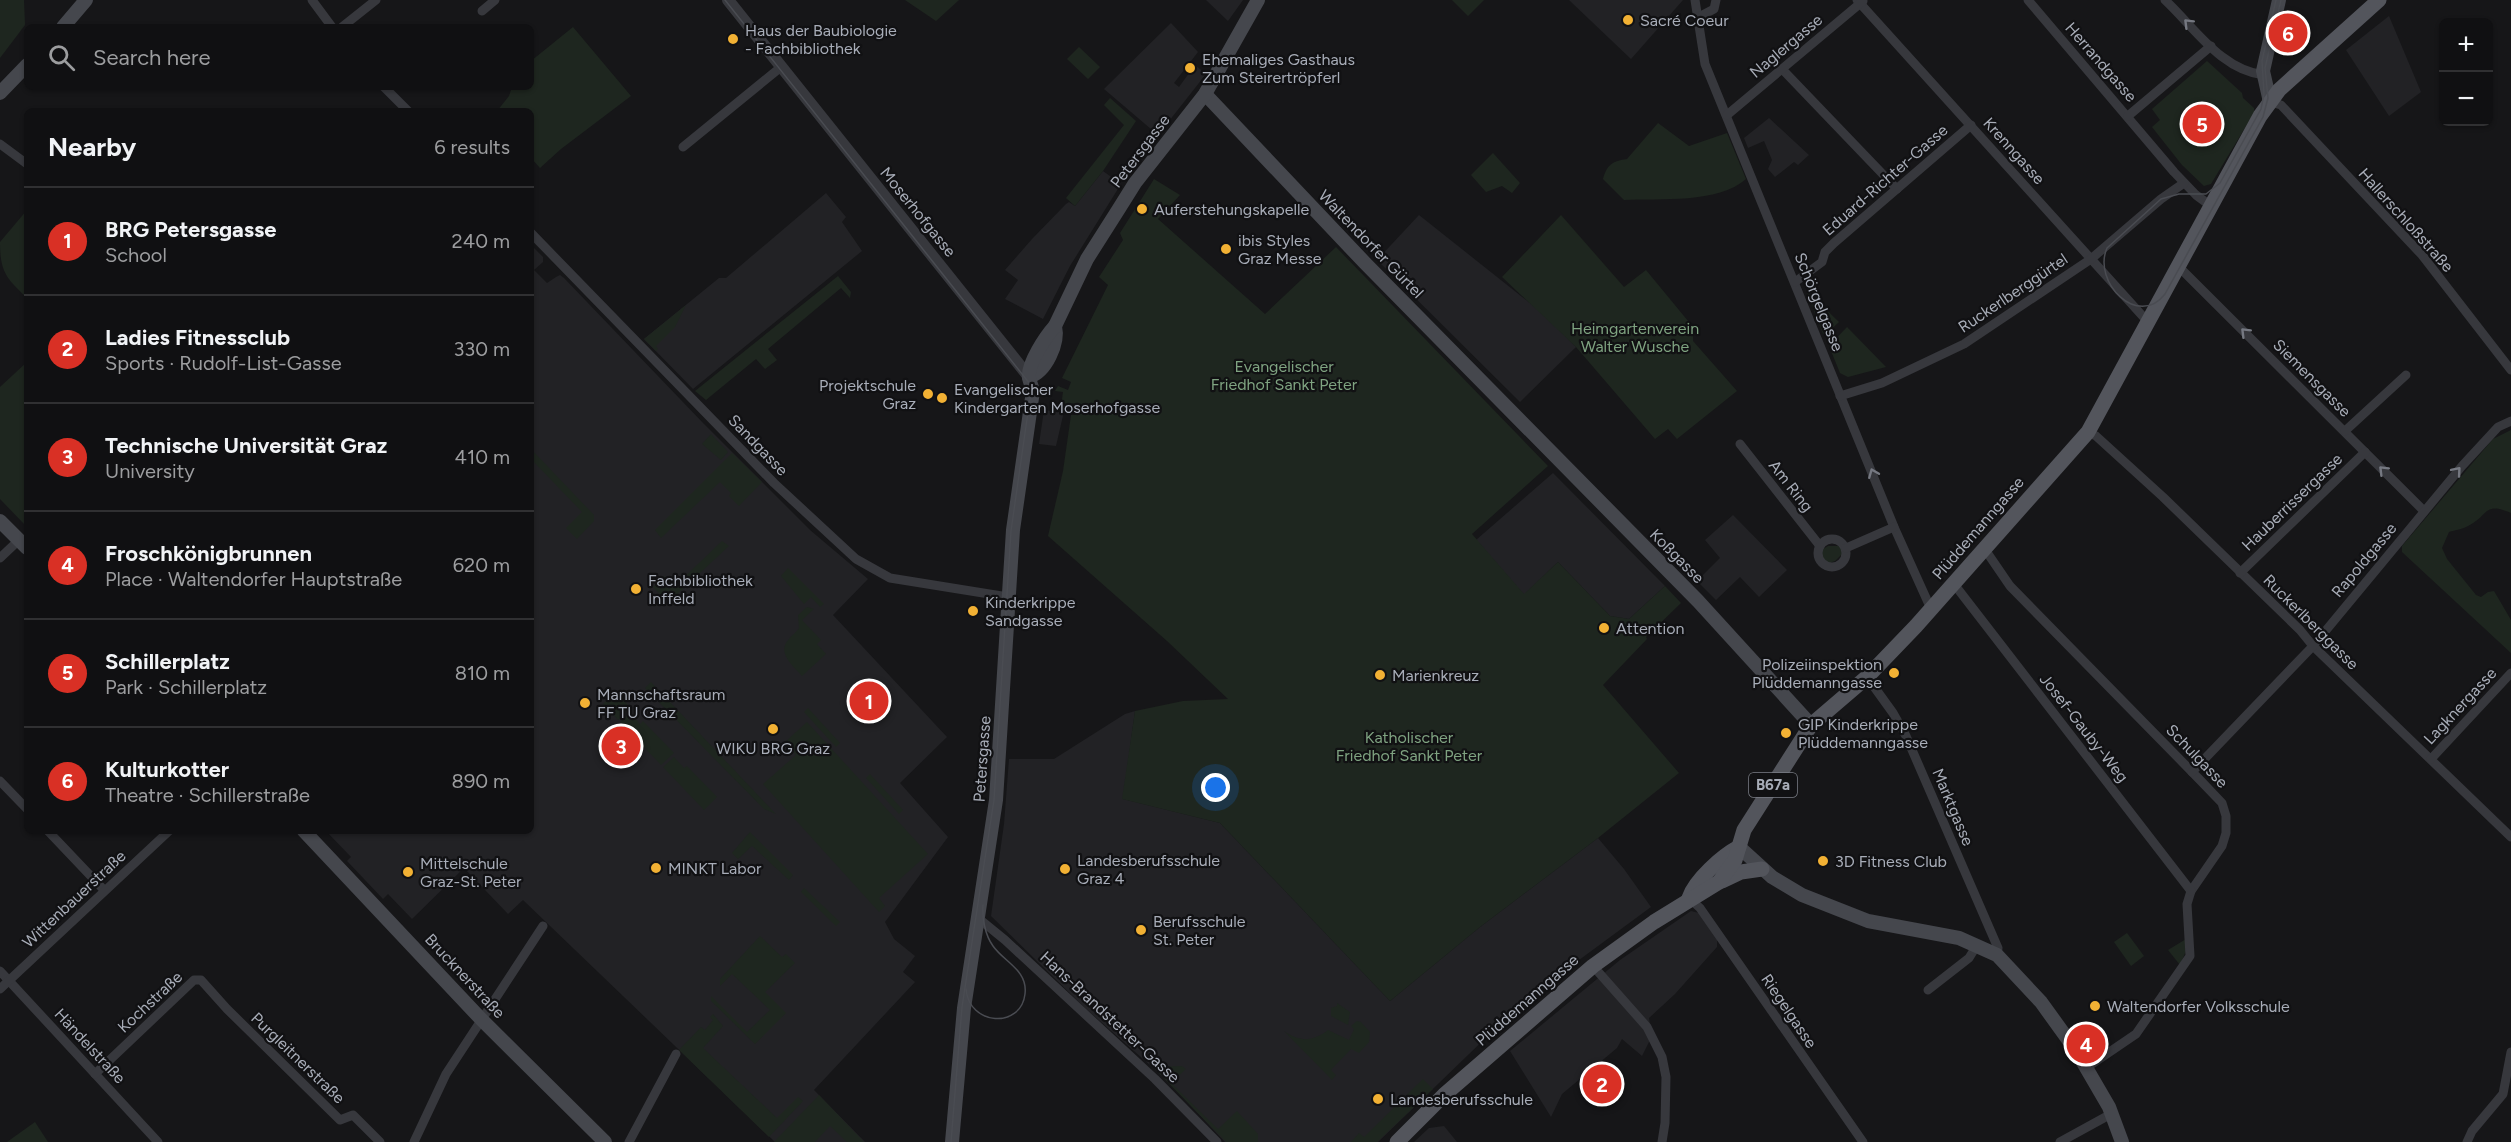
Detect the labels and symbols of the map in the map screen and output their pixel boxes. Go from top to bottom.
street label: Naglergasse [1746,10,1826,82]
pin: 6 [2268,10,2308,56]
place label: Sacré Coeur [1640,11,1729,30]
marker: Sacré Coeur [1621,13,1635,27]
street label: Herrandgasse [2061,18,2141,106]
one-way arrow [2184,19,2195,29]
place label: Haus der Baubiologie - Fachbibliothek [745,21,897,58]
marker: Haus der Baubiologie - Fachbibliothek [726,32,740,46]
place label: Ehemaliges Gasthaus Zum Steirertröpferl [1202,50,1355,87]
marker: Ehemaliges Gasthaus Zum Steirertröpferl [1183,61,1197,75]
pin: 5 [2182,102,2222,146]
street label: Petersgasse [1106,110,1174,191]
street label: Krenngasse [1979,114,2049,188]
street label: Eduard-Richter-Gasse [1819,120,1952,239]
street label: Moserhofgasse [876,163,960,261]
street label: Hallerschloßstraße [2354,164,2458,276]
street label: Waltendorfer Gürtel [1315,186,1427,302]
place label: Auferstehungskapelle [1154,200,1310,219]
marker: Auferstehungskapelle [1135,202,1149,216]
place label: ibis Styles Graz Messe [1238,231,1322,268]
marker: ibis Styles Graz Messe [1219,242,1233,256]
street label: Ruckerlberggürtel [1955,249,2071,337]
street label: Schörgelgasse [1791,250,1848,354]
park label: Heimgartenverein Walter Wusche [1571,319,1699,356]
one-way arrow [2241,328,2252,339]
street label: Siemensgasse [2269,335,2355,421]
park label: Evangelischer Friedhof Sankt Peter [1211,357,1358,394]
place label: Projektschule Graz [819,376,916,413]
place label: Evangelischer Kindergarten Moserhofgasse [954,380,1160,417]
marker: Projektschule Graz [921,387,935,401]
marker: Evangelischer Kindergarten Moserhofgasse [935,391,949,405]
street label: Sandgasse [724,411,792,480]
street label: Hauberrissergasse [2238,449,2346,555]
street label: Am Ring [1765,456,1817,516]
one-way arrow [2379,466,2390,477]
one-way arrow [2450,467,2461,478]
one-way arrow [1868,468,1880,479]
street label: Plüddemanngasse [1928,473,2028,583]
street label: Rapoldgasse [2327,519,2401,601]
street label: Koßgasse [1646,525,1708,587]
street label: Ruckerlberggasse [2259,570,2363,674]
place label: Fachbibliothek Inffeld [648,571,753,608]
marker: Fachbibliothek Inffeld [629,582,643,596]
place label: Kinderkrippe Sandgasse [985,593,1076,630]
marker: Kinderkrippe Sandgasse [966,604,980,618]
place label: Attention [1616,619,1685,638]
marker: Attention [1597,621,1611,635]
place label: Polizeiinspektion Plüddemanngasse [1752,655,1882,692]
street label: Lagknergasse [2420,664,2501,748]
place label: Marienkreuz [1392,666,1479,685]
marker: Polizeiinspektion Plüddemanngasse [1887,666,1901,680]
marker: Marienkreuz [1373,668,1387,682]
street label: Josef-Gauby-Weg [2036,670,2132,786]
pin: 1 [850,678,888,724]
place label: Mannschaftsraum FF TU Graz [597,685,725,722]
marker: Mannschaftsraum FF TU Graz [578,696,592,710]
street label: Petersgasse [970,715,995,803]
place label: GIP Kinderkrippe Plüddemanngasse [1798,715,1928,752]
street label: Schulgasse [2162,720,2232,792]
marker: WIKU BRG Graz [766,722,780,736]
pin: 3 [602,724,640,768]
marker: GIP Kinderkrippe Plüddemanngasse [1779,726,1793,740]
park label: Katholischer Friedhof Sankt Peter [1336,728,1483,765]
place label: WIKU BRG Graz [716,739,830,758]
street label: Marktgasse [1928,766,1978,849]
your location [1201,773,1230,802]
road number: B67a [1749,773,1797,797]
street label: Wittenbauerstraße [18,846,130,952]
place label: Landesberufsschule Graz 4 [1077,851,1220,888]
place label: 3D Fitness Club [1835,852,1947,871]
place label: Mittelschule Graz-St. Peter [420,854,522,891]
marker: 3D Fitness Club [1816,854,1830,868]
place label: MINKT Labor [668,859,762,878]
marker: MINKT Labor [649,861,663,875]
marker: Landesberufsschule Graz 4 [1058,862,1072,876]
marker: Mittelschule Graz-St. Peter [401,865,415,879]
place label: Berufsschule St. Peter [1153,912,1246,949]
marker: Berufsschule St. Peter [1134,923,1148,937]
street label: Brucknerstraße [421,930,509,1022]
street label: Hans-Brandstetter-Gasse [1036,947,1184,1087]
street label: Plüddemanngasse [1472,950,1582,1050]
street label: Kochstraße [114,967,186,1037]
street label: Riegelgasse [1757,970,1821,1052]
place label: Waltendorfer Volksschule [2107,997,2290,1016]
marker: Waltendorfer Volksschule [2088,999,2102,1013]
street label: Händelstraße [50,1005,130,1088]
street label: Purgleitnerstraße [247,1008,349,1108]
pin: 4 [2066,1022,2106,1066]
pin: 2 [1582,1062,1622,1106]
place label: Landesberufsschule [1390,1090,1533,1109]
marker: Landesberufsschule [1371,1092,1385,1106]

